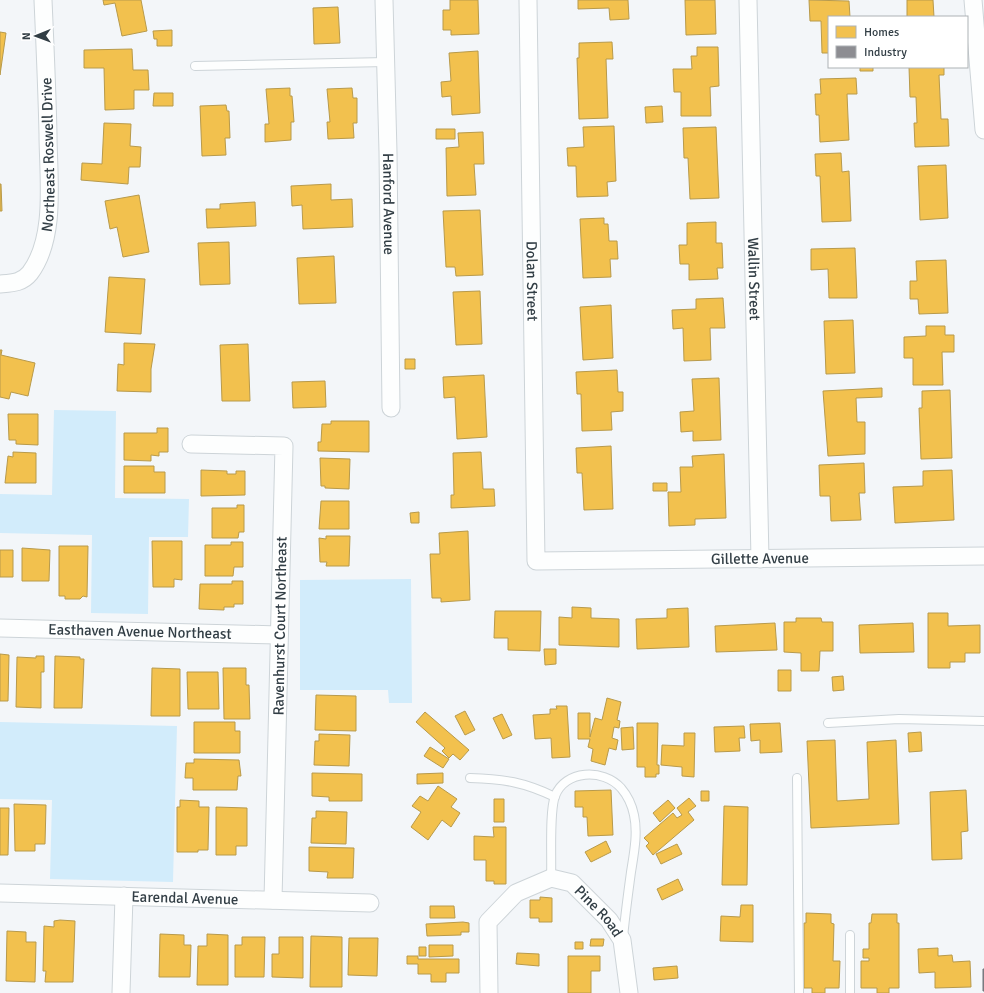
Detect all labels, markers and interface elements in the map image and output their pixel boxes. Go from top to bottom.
north arrow [16,16,56,56]
legend [828,16,968,68]
text: Homes [864,25,899,40]
text: N [20,32,33,40]
text: Industry [864,45,907,60]
street label: Northeast Roswell Drive [37,77,58,233]
street label: Hanford Avenue [379,153,398,255]
street label: Wallin Street [744,237,764,321]
street label: Dolan Street [522,241,542,321]
street label: Ravenhurst Court Northeast [269,536,291,716]
street label: Gillette Avenue [711,549,809,568]
street label: Easthaven Avenue Northeast [48,620,232,643]
street label: Pine Road [571,882,627,941]
street label: Earendal Avenue [131,888,239,908]

